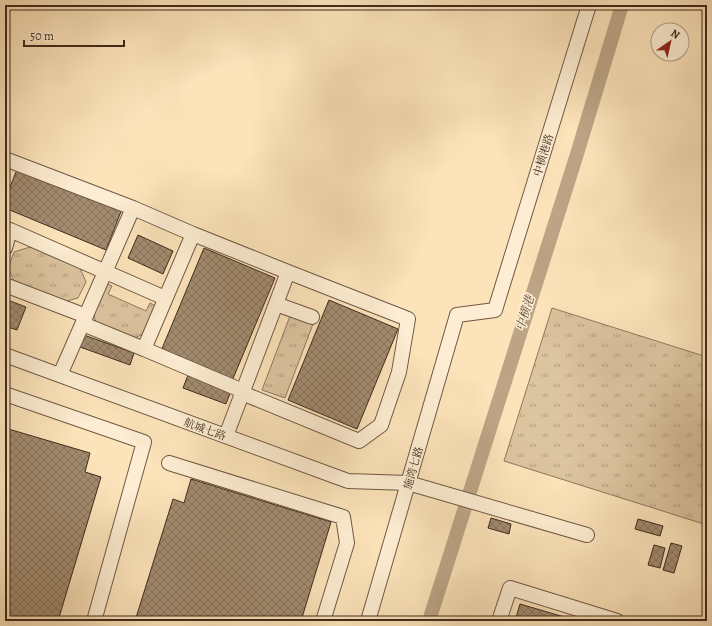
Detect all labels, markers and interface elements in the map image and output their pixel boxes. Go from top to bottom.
scale bar [24,22,124,48]
north arrow [650,22,690,62]
text: N [668,26,683,43]
text: 50 m [30,28,54,44]
street label: 中横港路 [530,132,557,178]
water label: 中横港 [512,292,538,333]
street label: 航城七路 [182,415,228,444]
street label: 施湾七路 [400,445,427,491]

